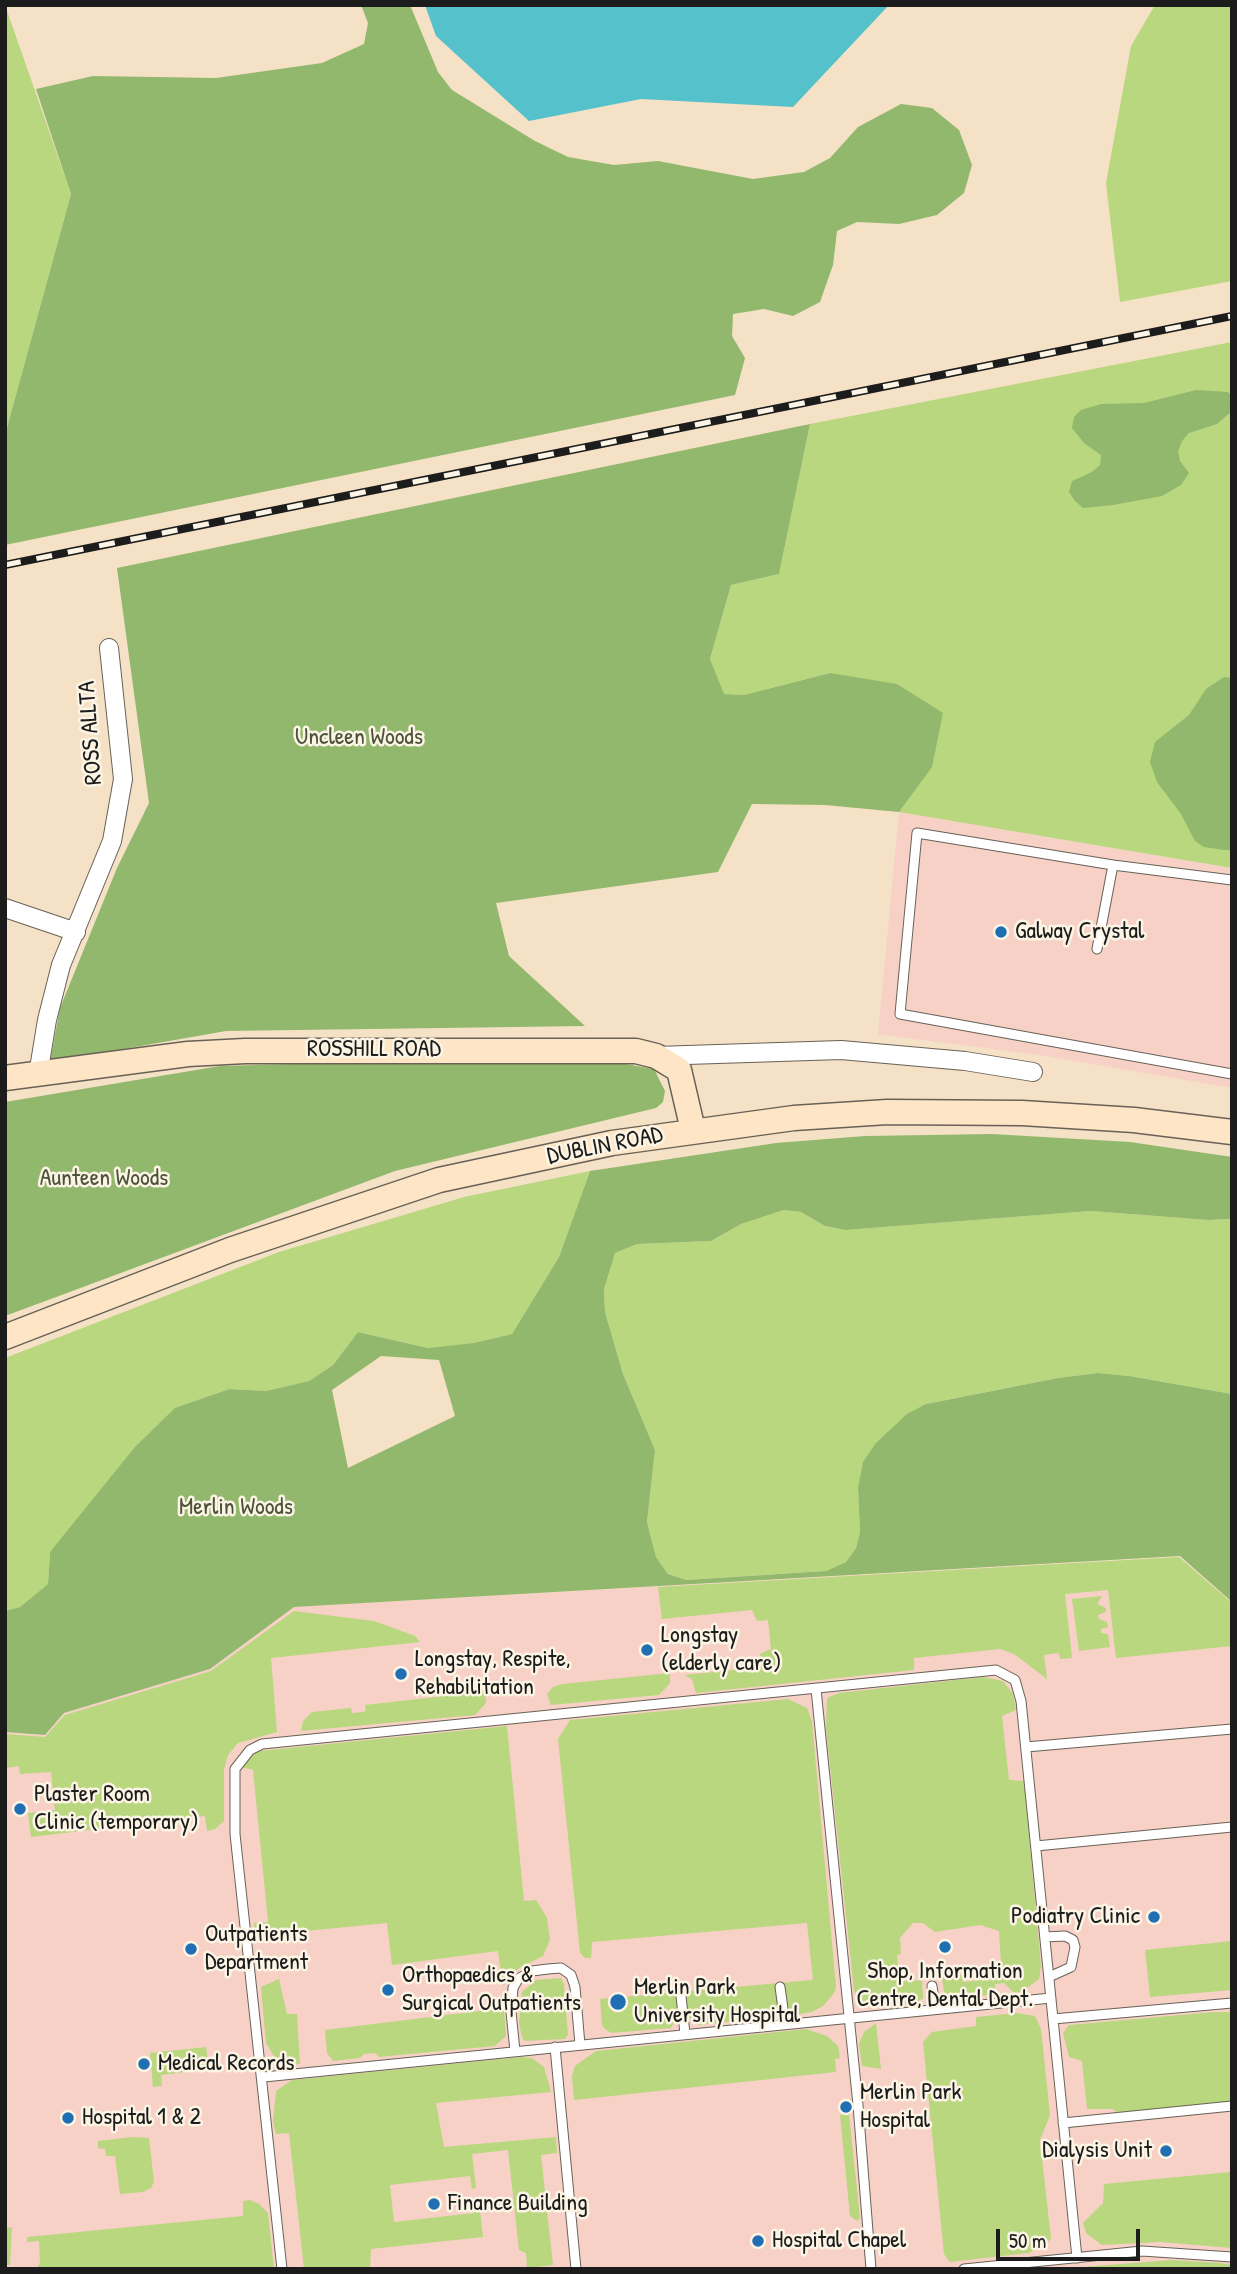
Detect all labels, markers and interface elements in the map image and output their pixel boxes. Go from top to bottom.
street label: ROSS ALLTA [73,680,109,786]
park label: Uncleen Woods [295,724,423,752]
place label: Galway Crystal [1015,918,1144,946]
marker: Galway Crystal [993,924,1009,940]
street label: ROSSHILL ROAD [307,1036,441,1064]
street label: DUBLIN ROAD [545,1121,665,1171]
park label: Aunteen Woods [40,1165,168,1193]
park label: Merlin Woods [179,1494,293,1522]
place label: Longstay (elderly care) [661,1622,781,1678]
marker: Longstay (elderly care) [639,1642,655,1658]
place label: Longstay, Respite, Rehabilitation [415,1646,571,1702]
marker: Longstay, Respite, Rehabilitation [393,1666,409,1682]
place label: Plaster Room Clinic (temporary) [34,1781,199,1837]
marker: Plaster Room Clinic (temporary) [12,1801,28,1817]
place label: Podiatry Clinic [1011,1903,1140,1931]
marker: Podiatry Clinic [1146,1909,1162,1925]
place label: Outpatients Department [205,1921,308,1977]
marker: Shop, Information Centre, Dental Dept. [937,1939,953,1955]
marker: Outpatients Department [183,1941,199,1957]
place label: Shop, Information Centre, Dental Dept. [857,1958,1033,2014]
place label: Orthopaedics & Surgical Outpatients [402,1962,581,2018]
place label: Merlin Park University Hospital [634,1974,800,2030]
marker: Orthopaedics & Surgical Outpatients [380,1982,396,1998]
marker: Merlin Park University Hospital [608,1992,628,2012]
place label: Medical Records [158,2050,294,2078]
marker: Medical Records [136,2056,152,2072]
place label: Merlin Park Hospital [860,2079,961,2135]
marker: Merlin Park Hospital [838,2099,854,2115]
place label: Hospital 1 & 2 [82,2104,201,2132]
marker: Hospital 1 & 2 [60,2110,76,2126]
place label: Dialysis Unit [1042,2137,1152,2165]
marker: Dialysis Unit [1158,2143,1174,2159]
place label: Finance Building [448,2190,588,2218]
marker: Finance Building [426,2196,442,2212]
scale bar [999,2214,1142,2258]
text: 50 m [1009,2226,1046,2255]
place label: Hospital Chapel [772,2227,906,2255]
marker: Hospital Chapel [750,2233,766,2249]

